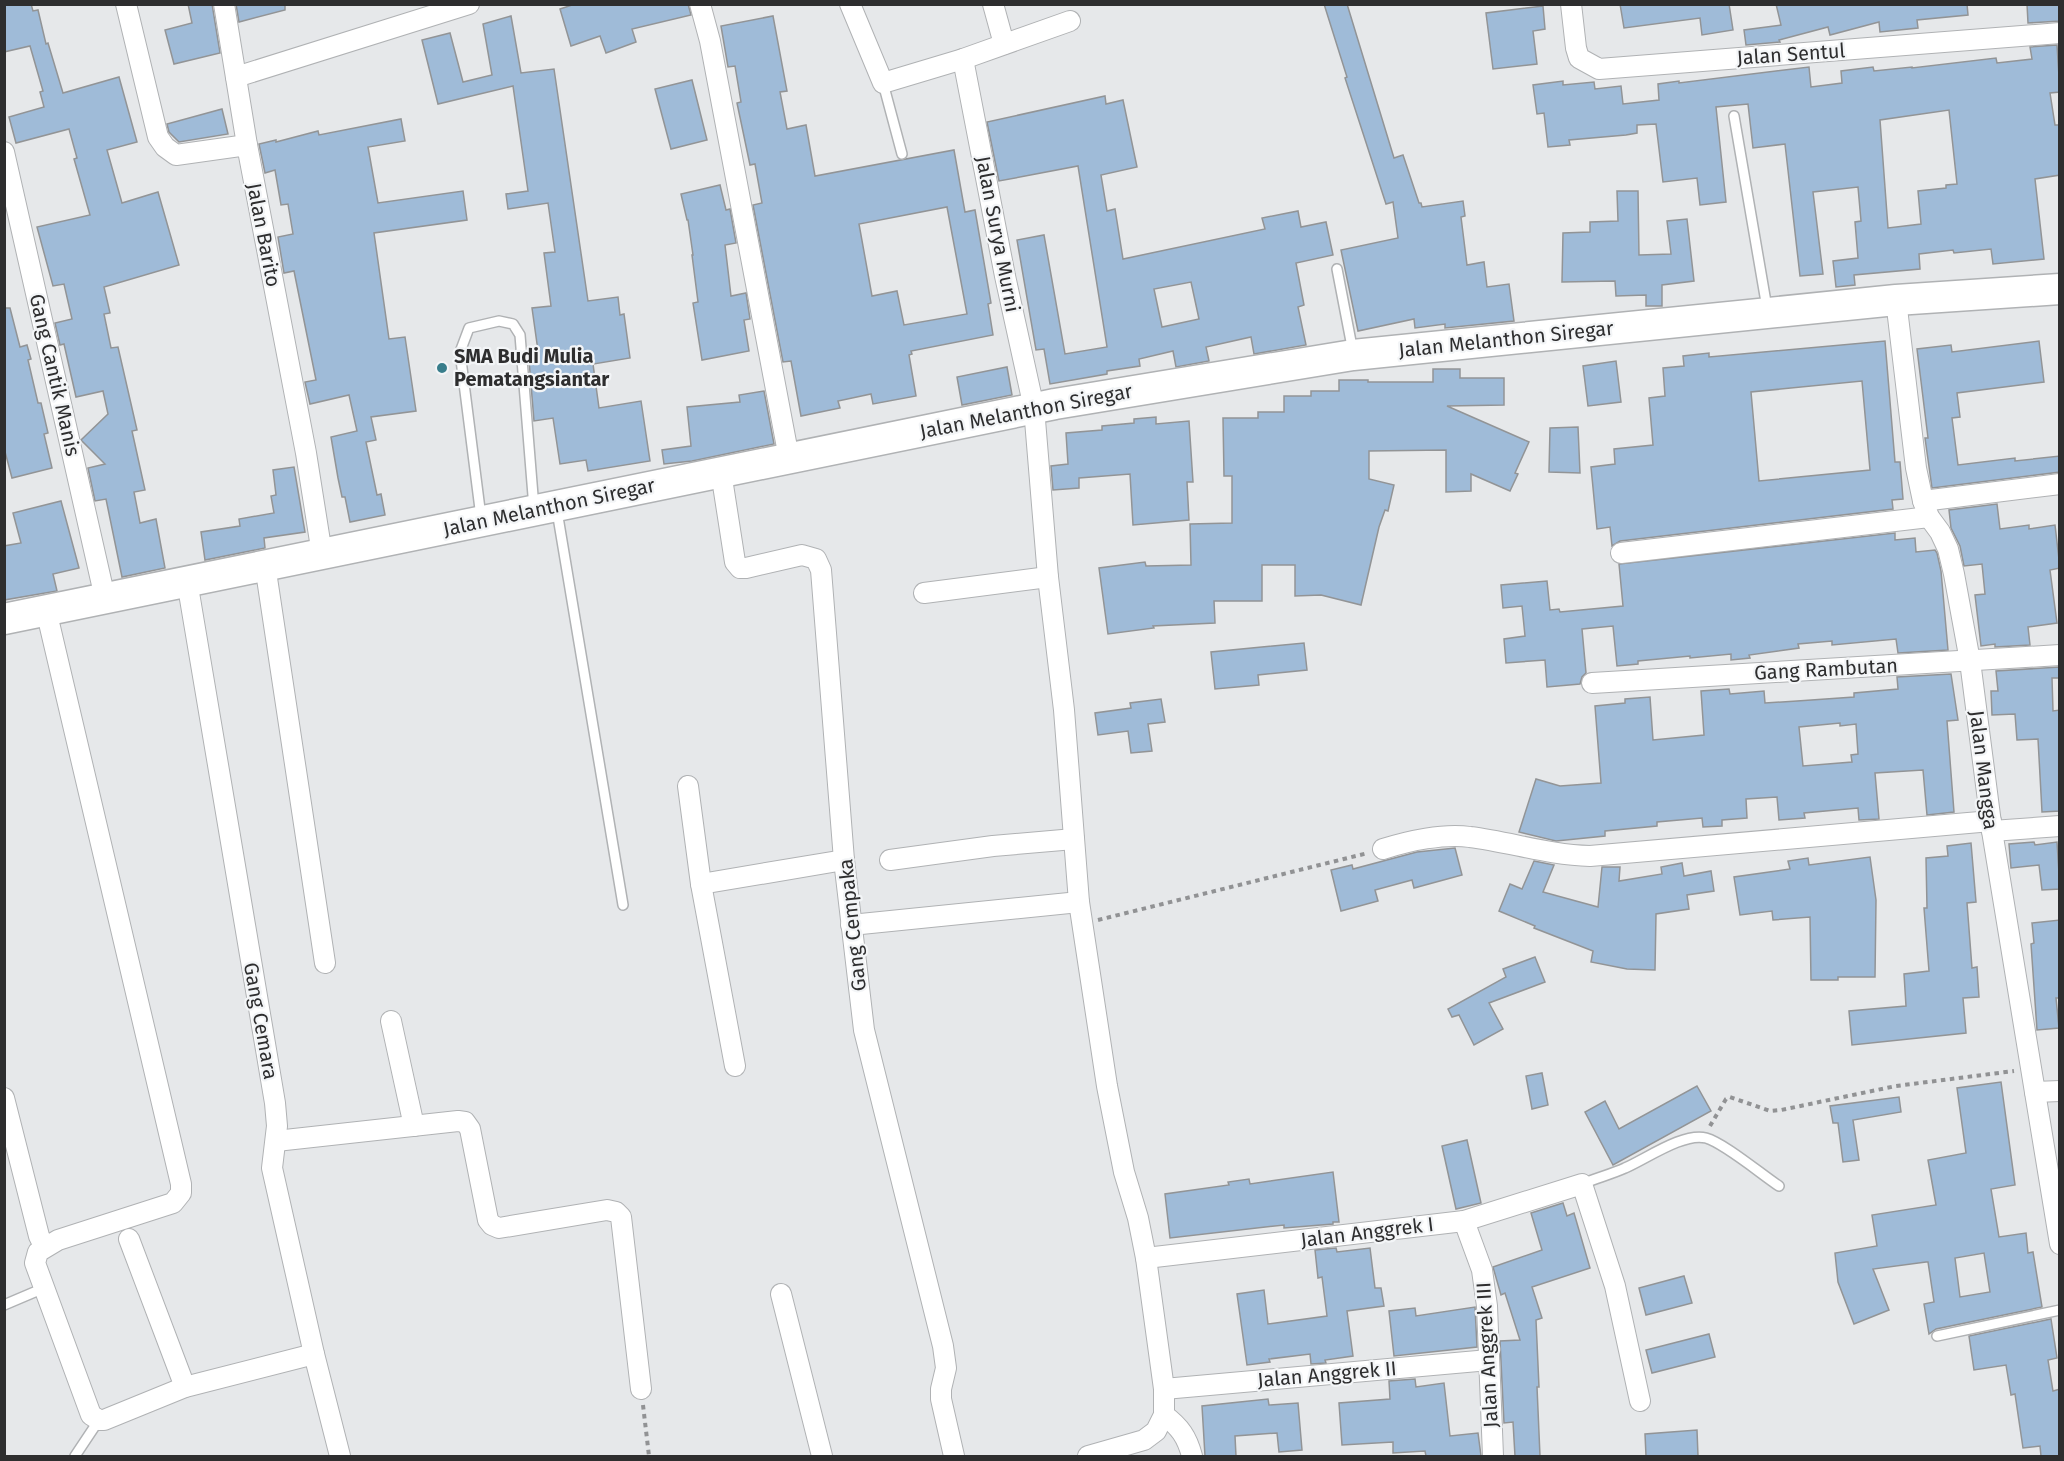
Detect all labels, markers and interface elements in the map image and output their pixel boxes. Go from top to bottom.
street label: Jalan Sentul [1736,38,1846,70]
street label: Jalan Surya Murni [971,154,1025,314]
street label: Jalan Barito [242,181,286,289]
street label: Gang Cantik Manis [25,291,85,459]
street label: Jalan Melanthon Siregar [1397,316,1615,362]
place label: SMA Budi Mulia Pematangsiantar [454,344,610,391]
marker: SMA Budi Mulia Pematangsiantar [435,361,449,375]
street label: Jalan Melanthon Siregar [918,379,1135,443]
street label: Jalan Melanthon Siregar [441,473,657,541]
street label: Gang Rambutan [1753,653,1899,685]
street label: Jalan Mangga [1965,709,2003,831]
street label: Gang Cempaka [833,858,871,992]
street label: Gang Cemara [239,961,283,1081]
street label: Jalan Anggrek I [1299,1212,1435,1252]
street label: Jalan Anggrek III [1471,1282,1503,1428]
street label: Jalan Anggrek II [1256,1356,1398,1392]

